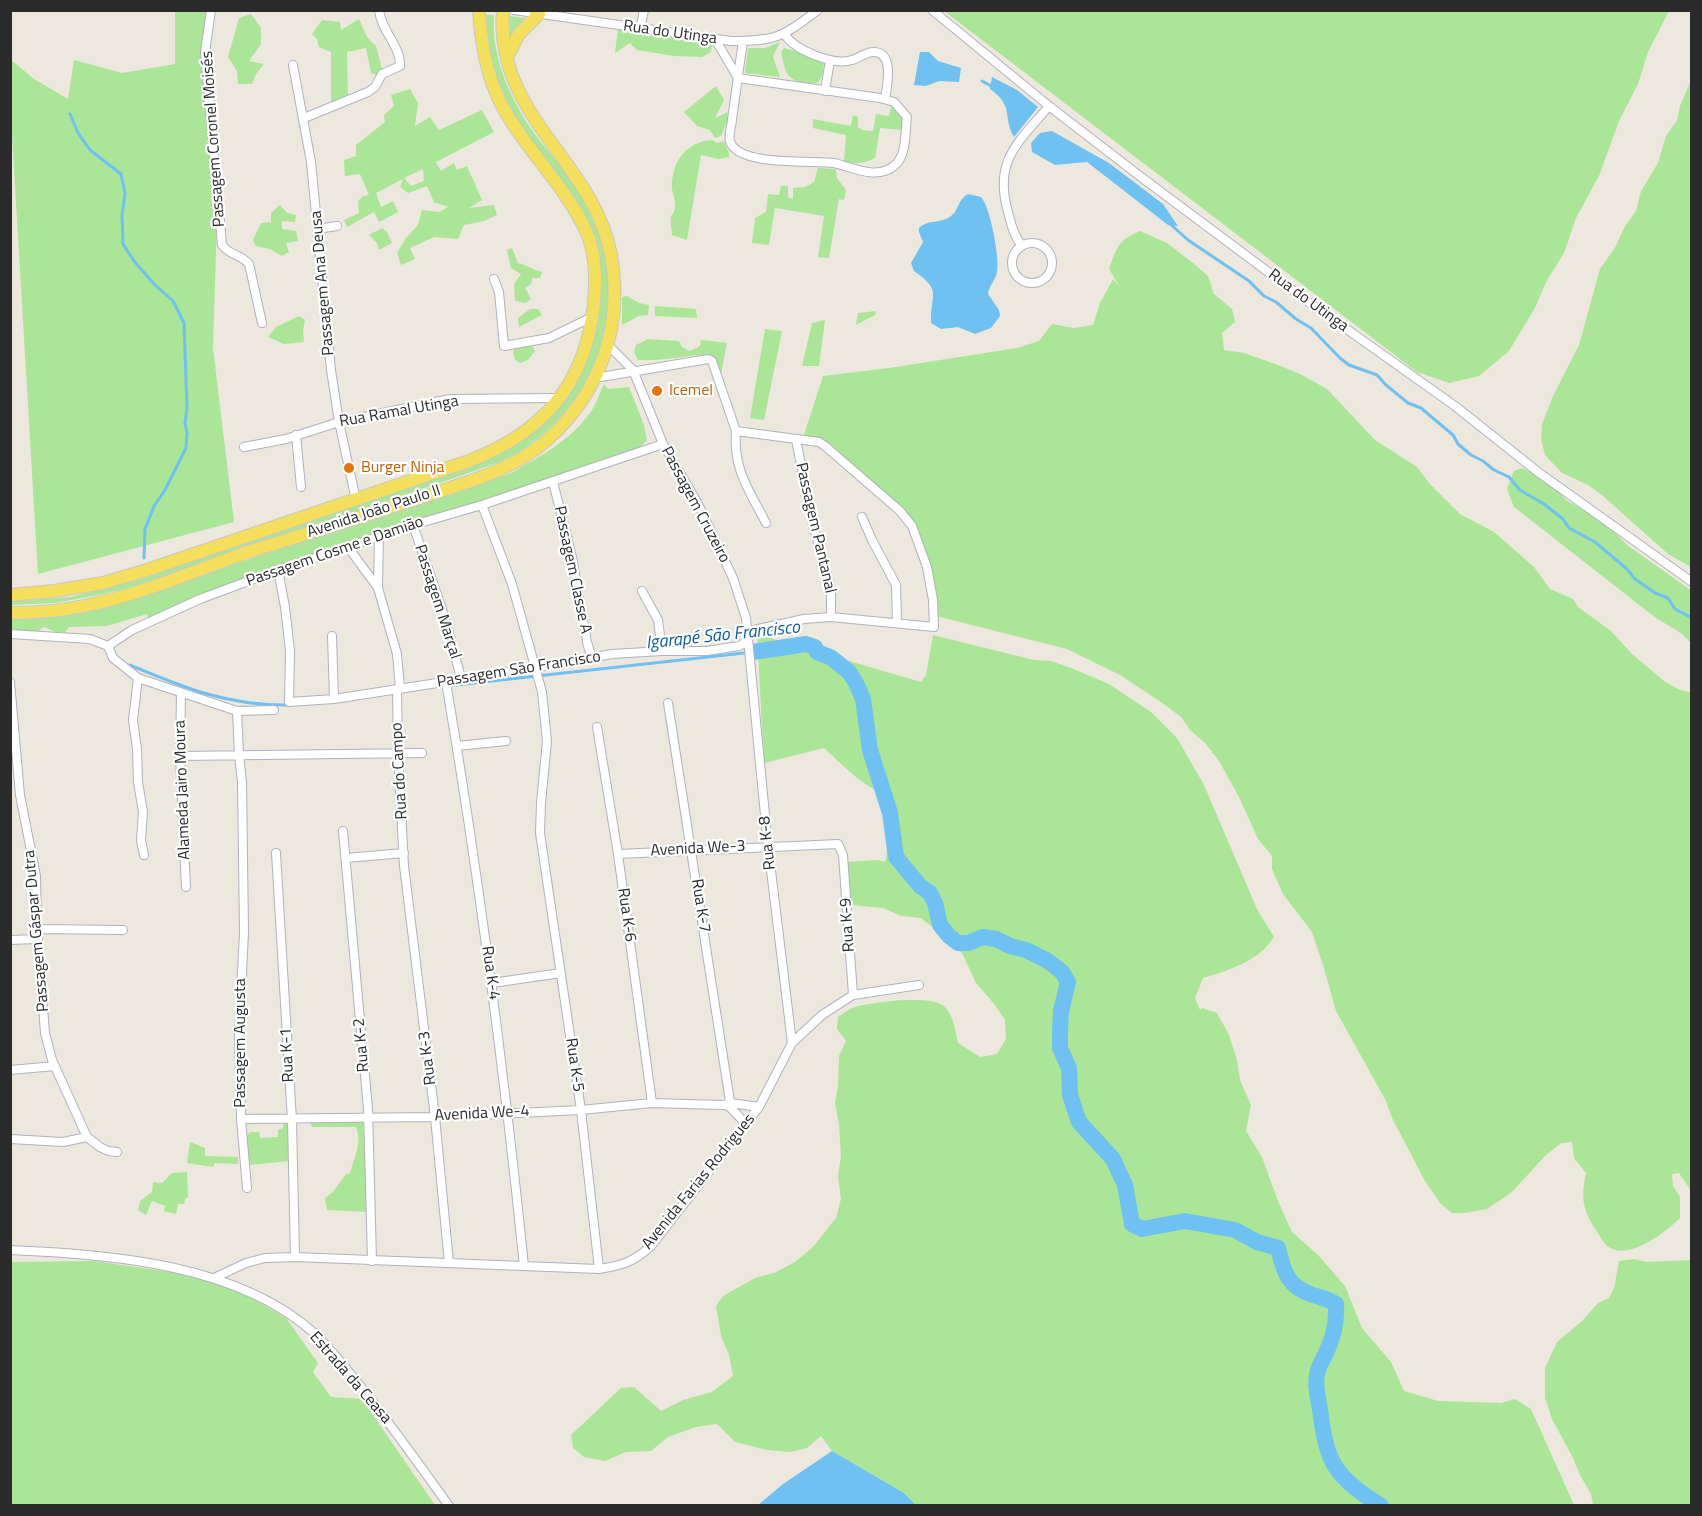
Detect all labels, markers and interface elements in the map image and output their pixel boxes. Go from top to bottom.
street label: Rua do Utinga [622,17,718,49]
street label: Passagem Coronel Moisés [198,50,230,228]
street label: Passagem Ana Deusa [307,210,339,356]
street label: Rua do Utinga [1264,265,1352,337]
place label: Icemel [669,381,713,401]
marker: Icemel [650,384,664,398]
street label: Rua Ramal Utinga [338,392,460,432]
street label: Passagem Cruzeiro [656,444,734,566]
place label: Burger Ninja [361,458,445,478]
marker: Burger Ninja [342,461,356,475]
street label: Passagem Pantanal [791,461,839,595]
street label: Avenida João Paulo II [305,481,443,543]
street label: Passagem Classe A [549,504,595,636]
street label: Passagem Cosme e Damião [244,513,426,591]
street label: Passagem Marçal [409,542,465,662]
water label: Igarapé São Francisco [645,617,801,655]
street label: Passagem São Francisco [436,648,602,692]
street label: Alameda Jairo Moura [171,720,195,860]
street label: Rua do Campo [388,722,412,820]
street label: Rua K-8 [756,815,780,871]
street label: Avenida We-3 [650,837,746,861]
street label: Passagem Gáspar Dutra [20,849,54,1013]
street label: Rua K-7 [686,878,714,934]
street label: Rua K-6 [613,887,639,943]
street label: Rua K-9 [837,897,859,953]
street label: Rua K-4 [477,945,503,1001]
street label: Passagem Augusta [231,978,251,1108]
street label: Rua K-2 [350,1017,374,1073]
street label: Rua K-1 [277,1027,299,1083]
street label: Rua K-3 [415,1030,441,1086]
street label: Rua K-5 [561,1037,587,1093]
street label: Avenida We-4 [434,1102,530,1126]
street label: Avenida Farias Rodrigues [638,1110,760,1254]
street label: Estrada da Ceasa [305,1328,395,1428]

